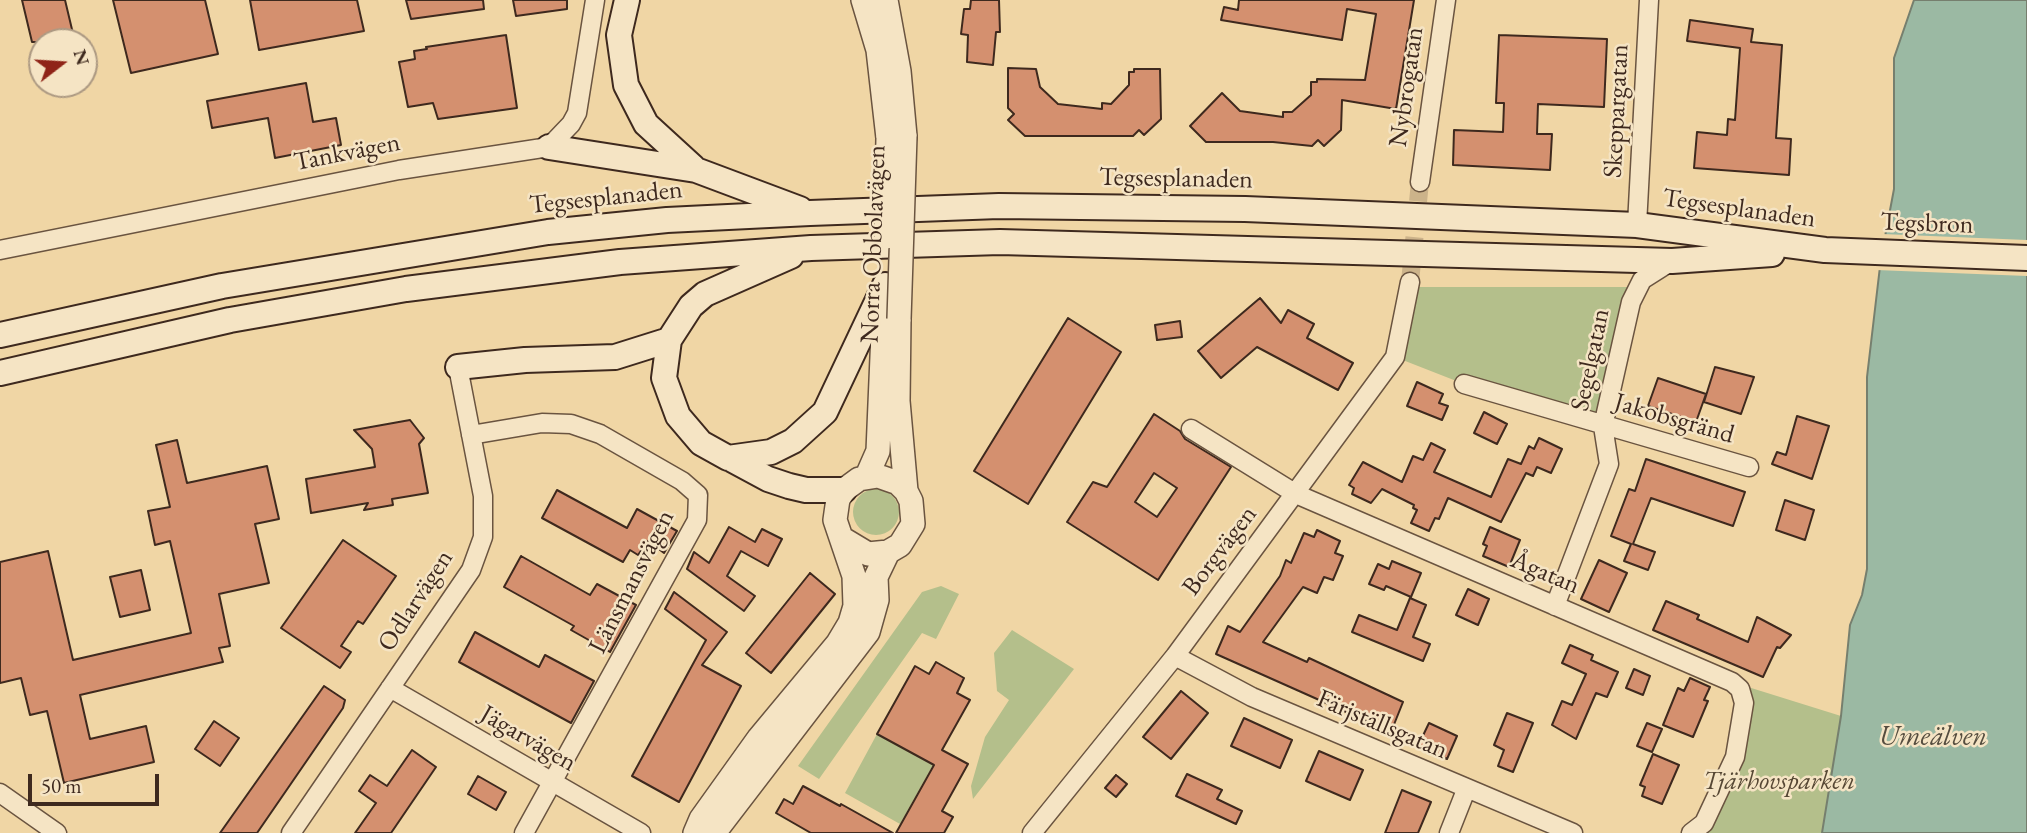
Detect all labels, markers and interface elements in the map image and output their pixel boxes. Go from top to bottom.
street label: Nybrogatan [1383,25,1431,149]
north arrow [28,28,98,98]
street label: Skeppargatan [1598,43,1636,179]
text: N [67,46,96,68]
street label: Tankvägen [291,127,403,179]
street label: Norra Obbolavägen [855,144,893,344]
street label: Tegsesplanaden [1099,162,1253,196]
street label: Tegsesplanaden [528,174,684,222]
street label: Tegsesplanaden [1661,183,1817,235]
street label: Tegsbron [1880,207,1974,241]
street label: Segelgatan [1565,306,1617,414]
street label: Jakobsgränd [1610,387,1738,451]
street label: Borgvägen [1176,500,1264,602]
street label: Länsmansvägen [582,505,682,659]
street label: Odlarvägen [372,544,460,658]
street label: Ågatan [1506,545,1584,601]
street label: Färjställsgatan [1312,683,1452,767]
street label: Jägarvägen [474,699,582,779]
water label: Umeälven [1879,720,1987,754]
scale bar [32,760,163,804]
park label: Tjärhovsparken [1703,766,1855,798]
text: 50 m [41,772,82,799]

